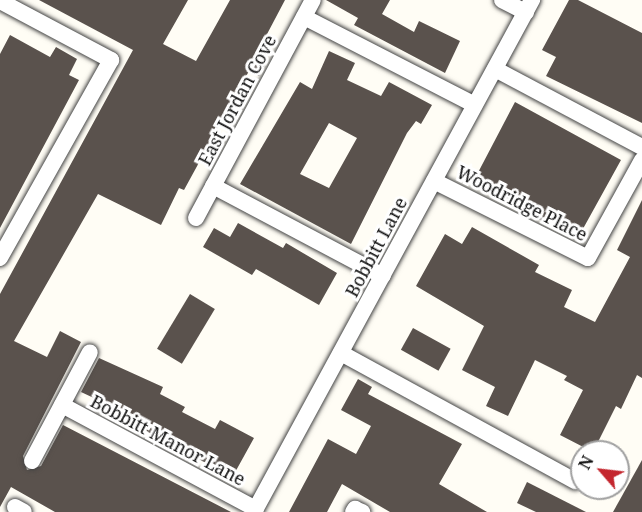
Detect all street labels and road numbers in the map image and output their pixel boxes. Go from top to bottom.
street label: East Jordan Cove [193,31,281,169]
street label: Woodridge Place [453,161,591,245]
street label: Bobbitt Lane [341,193,411,301]
street label: Bobbitt Manor Lane [87,390,249,490]

